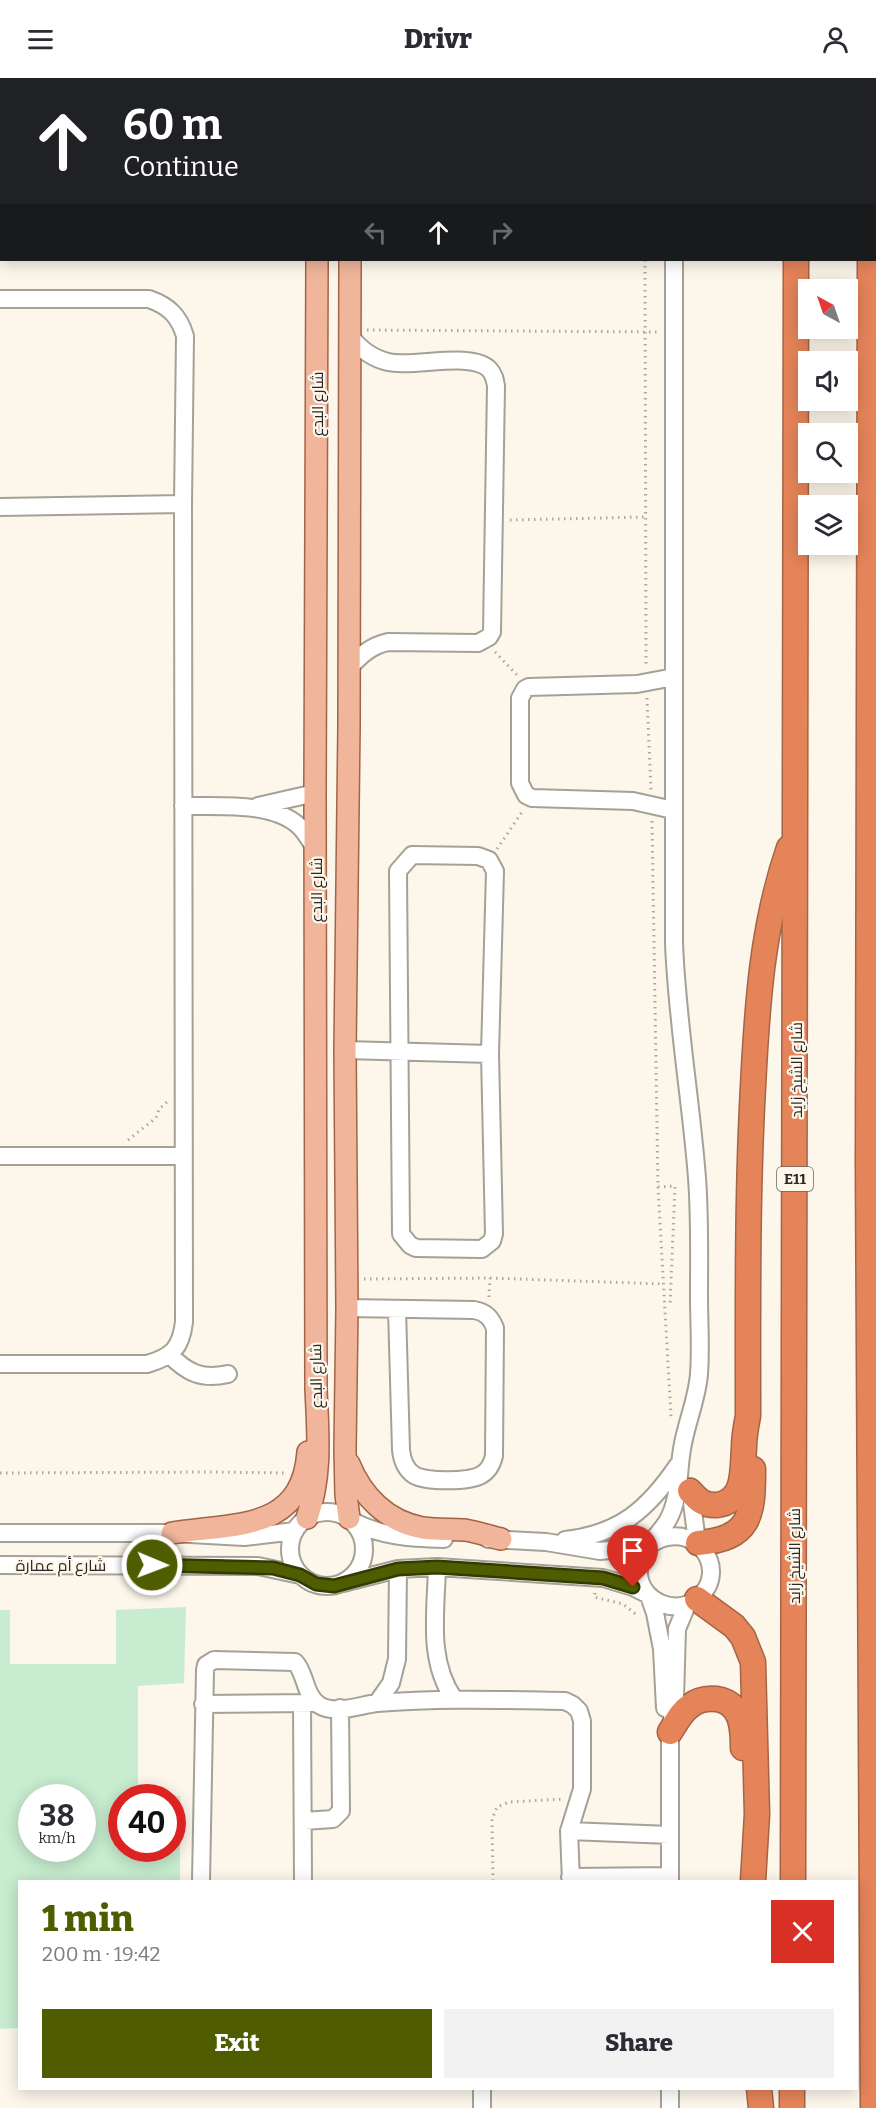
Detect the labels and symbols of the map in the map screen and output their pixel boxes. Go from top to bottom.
north arrow [798,279,858,339]
street label: شارع البدع [308,372,329,437]
street label: شارع البدع [307,858,328,923]
street label: شارع الشيخ زايد [787,1022,808,1118]
road number: E11 [777,1167,813,1191]
street label: شارع البدع [306,1343,328,1409]
street label: شارع الشيخ زايد [785,1508,806,1604]
pin [607,1525,658,1587]
position arrow [120,1533,184,1597]
street label: شارع أم عمارة [16,1556,106,1577]
speed limit sign: 40 [108,1784,186,1862]

